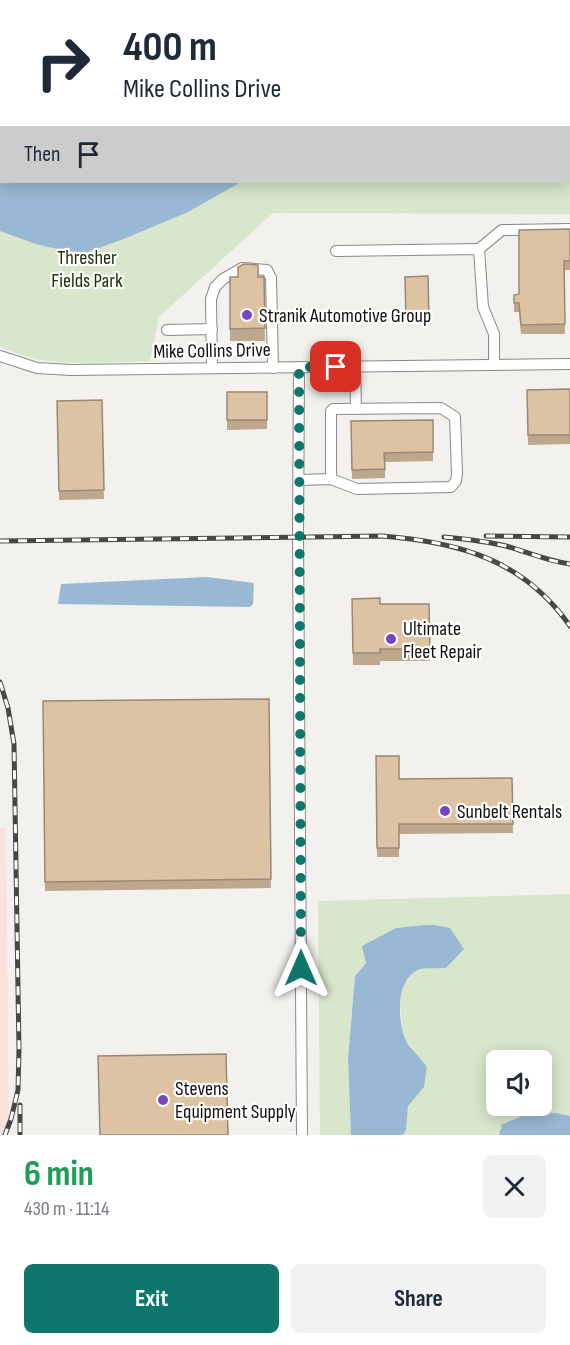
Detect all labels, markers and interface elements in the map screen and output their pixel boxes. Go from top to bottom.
text: 400 m [123,22,217,73]
icon: right [24,24,102,102]
text: Mike Collins Drive [123,73,281,105]
icon: arrive [72,138,105,171]
text: Then [24,141,60,168]
park label: Thresher Fields Park [51,246,123,293]
place label: Stranik Automotive Group [259,304,431,328]
marker: Stranik Automotive Group [240,308,254,322]
street label: Mike Collins Drive [153,338,271,364]
pin [310,341,361,392]
icon: arrive [319,350,352,383]
place label: Ultimate Fleet Repair [403,617,482,664]
marker: Ultimate Fleet Repair [384,632,398,646]
place label: Sunbelt Rentals [457,800,562,824]
marker: Sunbelt Rentals [438,804,452,818]
position arrow [269,936,333,1000]
map controls [486,1050,552,1116]
button: sound [486,1050,552,1116]
place label: Stevens Equipment Supply [175,1077,296,1124]
marker: Stevens Equipment Supply [156,1093,170,1107]
text: 6 min [24,1153,94,1196]
button: close [483,1155,546,1218]
text: 430 m · 11:14 [24,1197,109,1221]
button: Exit [24,1264,279,1333]
button: Share [291,1264,546,1333]

